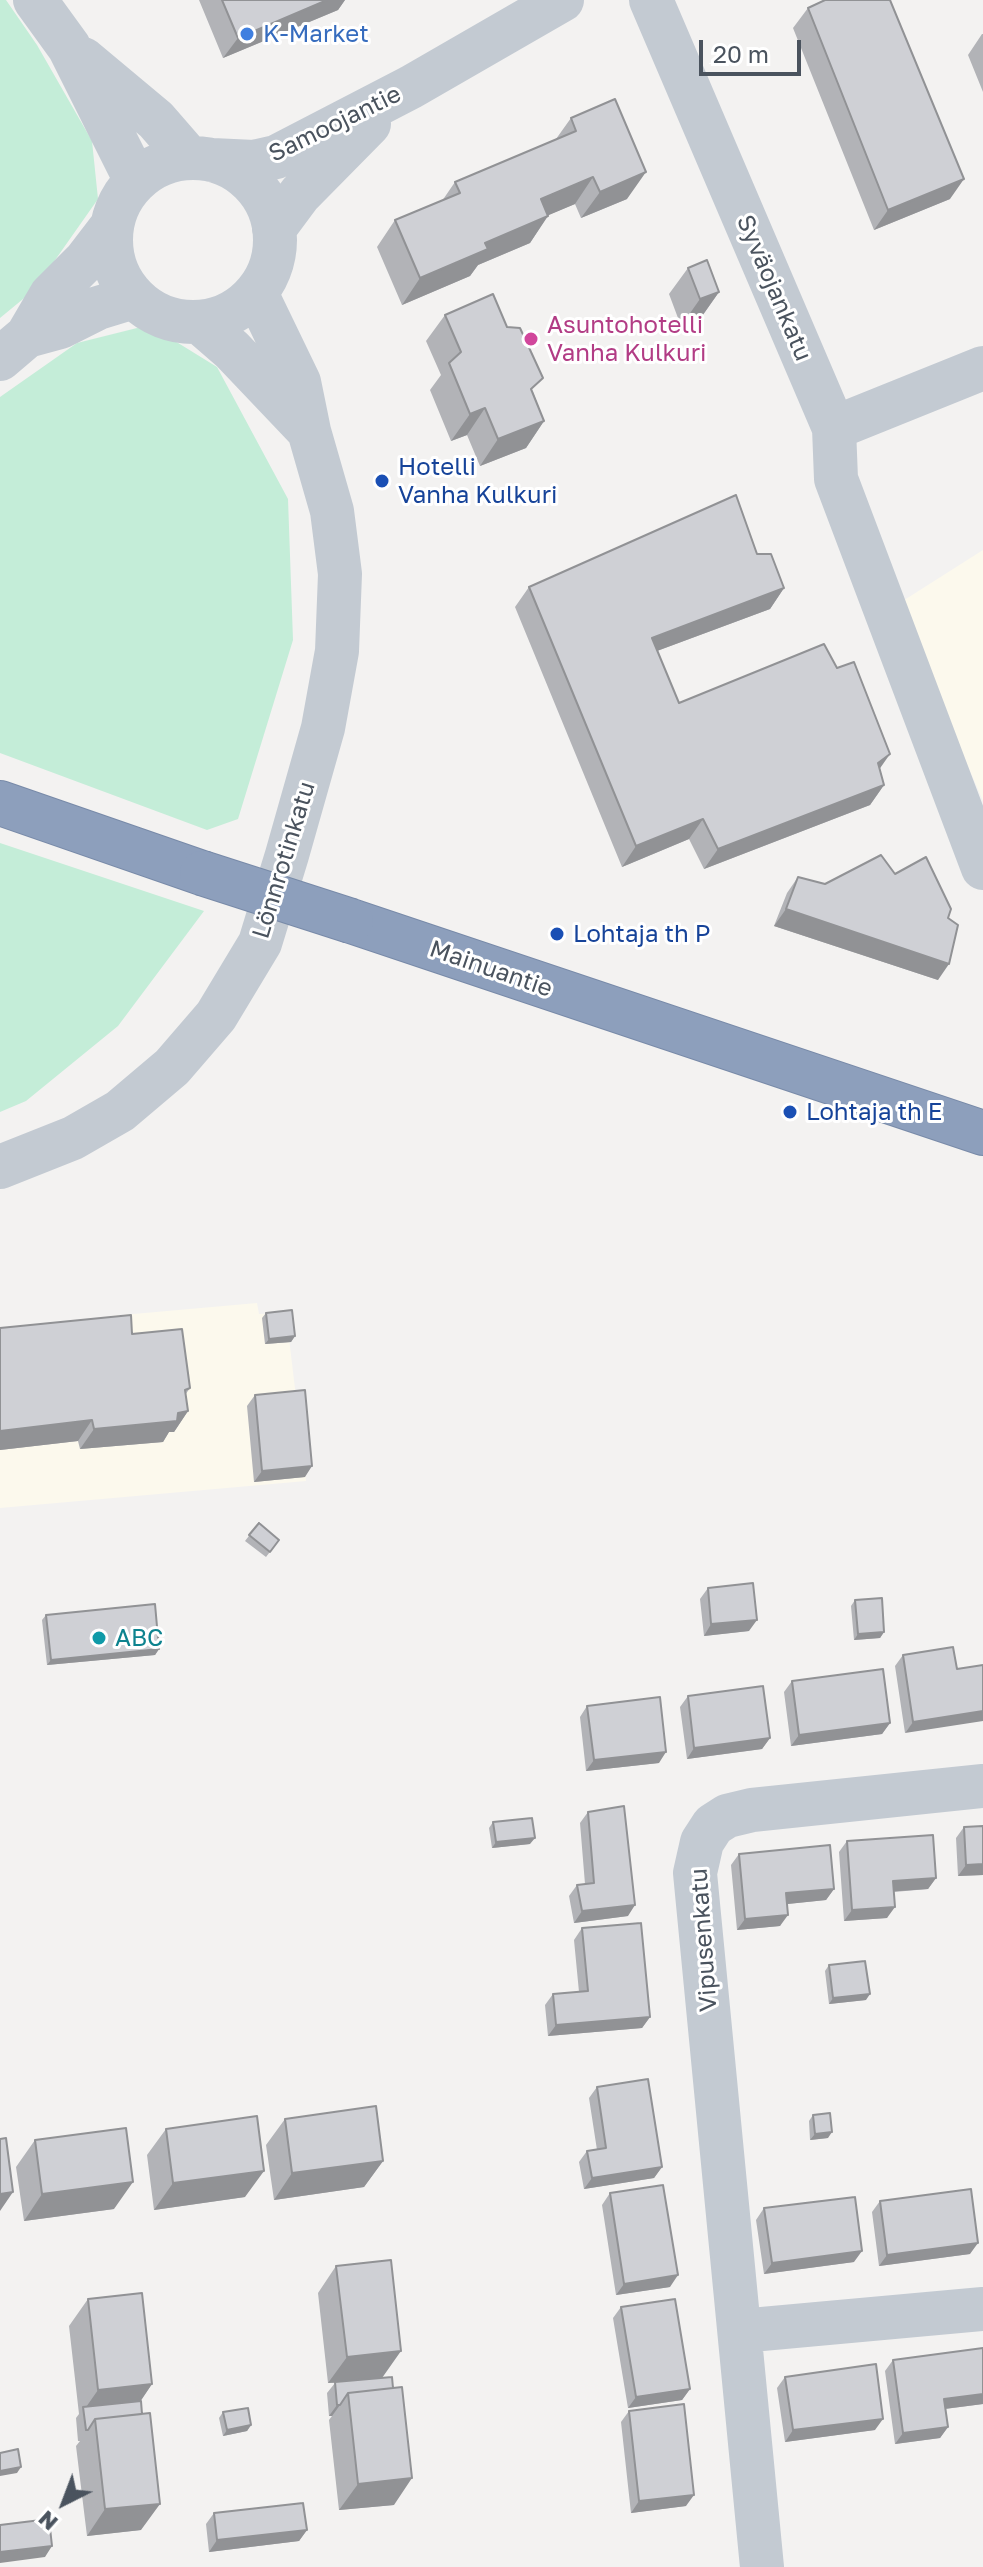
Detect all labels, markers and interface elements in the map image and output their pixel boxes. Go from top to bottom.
place label: K-Market [263,20,369,48]
scale bar [703,24,805,74]
marker: K-Market [238,25,256,43]
text: 20 m [713,39,769,68]
street label: Samoojantie [264,80,406,168]
street label: Syväojankatu [730,211,818,365]
place label: Asuntohotelli Vanha Kulkuri [547,311,706,367]
marker: Asuntohotelli Vanha Kulkuri [522,330,540,348]
place label: Hotelli Vanha Kulkuri [398,453,557,509]
marker: Hotelli Vanha Kulkuri [373,472,391,490]
street label: Lönnrotinkatu [246,778,322,942]
place label: Lohtaja th P [573,920,711,948]
marker: Lohtaja th P [548,925,566,943]
street label: Mainuantie [426,935,556,1003]
place label: Lohtaja th E [806,1098,943,1126]
marker: Lohtaja th E [781,1103,799,1121]
place label: ABC [115,1624,163,1652]
marker: ABC [90,1629,108,1647]
street label: Vipusenkatu [685,1867,723,2013]
north arrow [24,2463,104,2543]
text: N [32,2506,63,2537]

